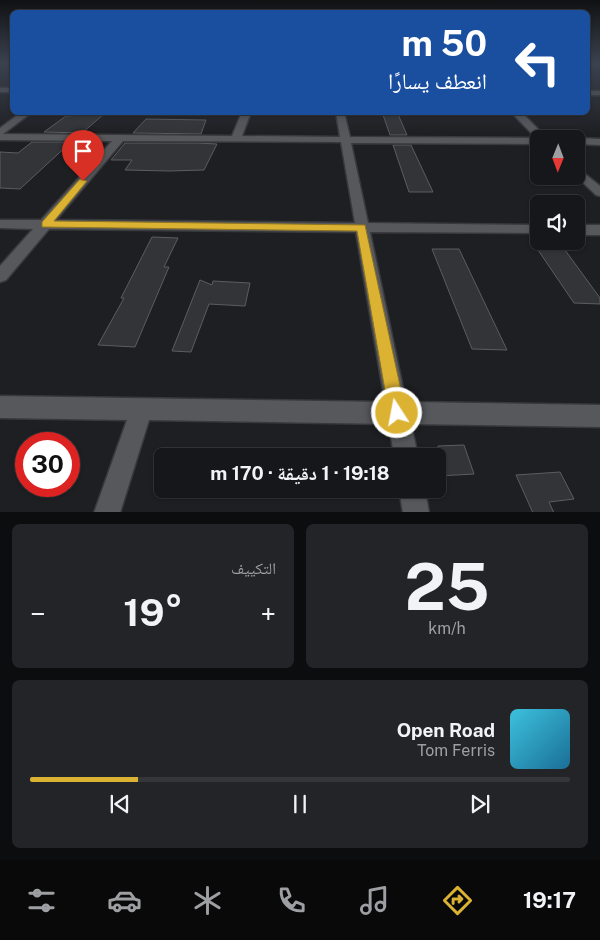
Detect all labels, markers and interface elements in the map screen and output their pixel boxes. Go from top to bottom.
text: 50 m [402,23,487,64]
icon: left [505,30,570,95]
text: انعطف يسارًا [388,68,487,94]
pin [62,130,104,181]
north arrow [530,130,585,185]
map controls [530,130,585,250]
icon: arrive [69,137,97,165]
button: sound [530,195,585,250]
position arrow [370,386,422,438]
speed limit sign: 30 [15,432,80,497]
text: 19:18 · 1 دقيقة · 170 m [210,462,390,484]
text: 25 [404,548,490,625]
text: التكييف [231,559,276,578]
text: 19° [123,590,183,635]
text: − [30,597,46,630]
text: + [260,597,276,630]
text: km/h [428,619,466,638]
text: Open Road [397,719,495,741]
text: Tom Ferris [417,741,495,760]
icon: previous [106,790,134,818]
icon: pause [286,790,314,818]
icon: next [466,790,494,818]
icon: filters [24,883,59,918]
icon: car [107,883,142,918]
icon: climate [190,883,225,918]
icon: phone [274,883,309,918]
icon: music [357,883,392,918]
icon: directions [440,883,475,918]
text: 19:17 [523,887,576,913]

